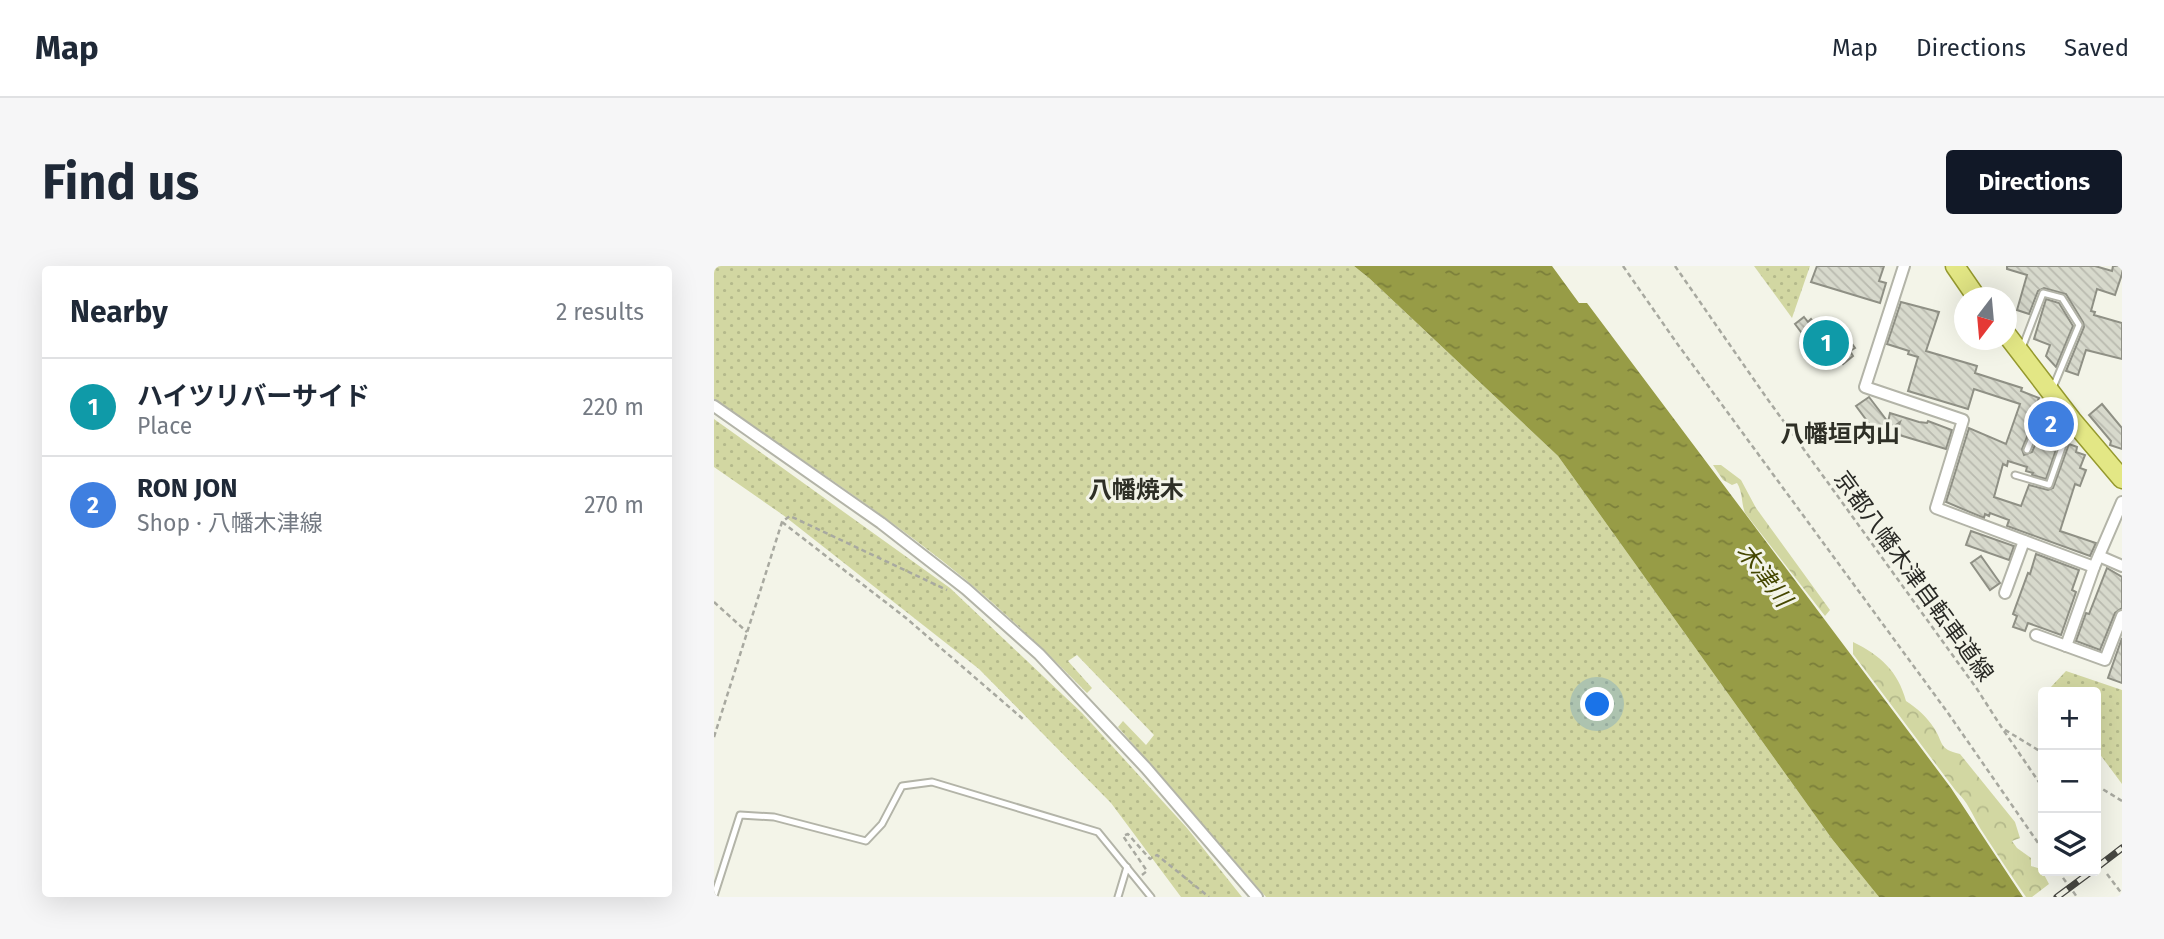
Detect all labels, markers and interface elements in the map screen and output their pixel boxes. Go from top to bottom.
text: Map [35,28,99,68]
text: Map [1832,34,1878,62]
text: Directions [1916,34,2026,62]
text: Saved [2064,34,2129,62]
button: Directions [1946,150,2122,214]
text: Find us [42,153,199,212]
north arrow [1954,287,2017,350]
text: Nearby [70,294,168,330]
text: 2 results [556,298,644,326]
pin: 1 [1803,317,1849,369]
text: ハイツリバーサイド [137,381,370,412]
text: 1 [88,393,98,421]
text: 220 m [583,393,644,421]
pin: 2 [2028,398,2074,450]
text: Place [137,412,192,440]
district label: 八幡垣内山 [1780,420,1900,448]
street label: 京都八幡木津自転車道線 [1828,465,2000,687]
text: RON JON [137,473,238,504]
district label: 八幡焼木 [1088,476,1184,504]
text: 2 [87,491,99,519]
text: 270 m [584,491,644,519]
text: Shop · 八幡木津線 [137,509,323,537]
water label: 木津川 [1731,538,1799,614]
your location [1580,687,1614,721]
map controls [2038,687,2101,876]
button: + [2038,687,2101,750]
button: − [2038,750,2101,813]
button: layers [2038,813,2101,876]

